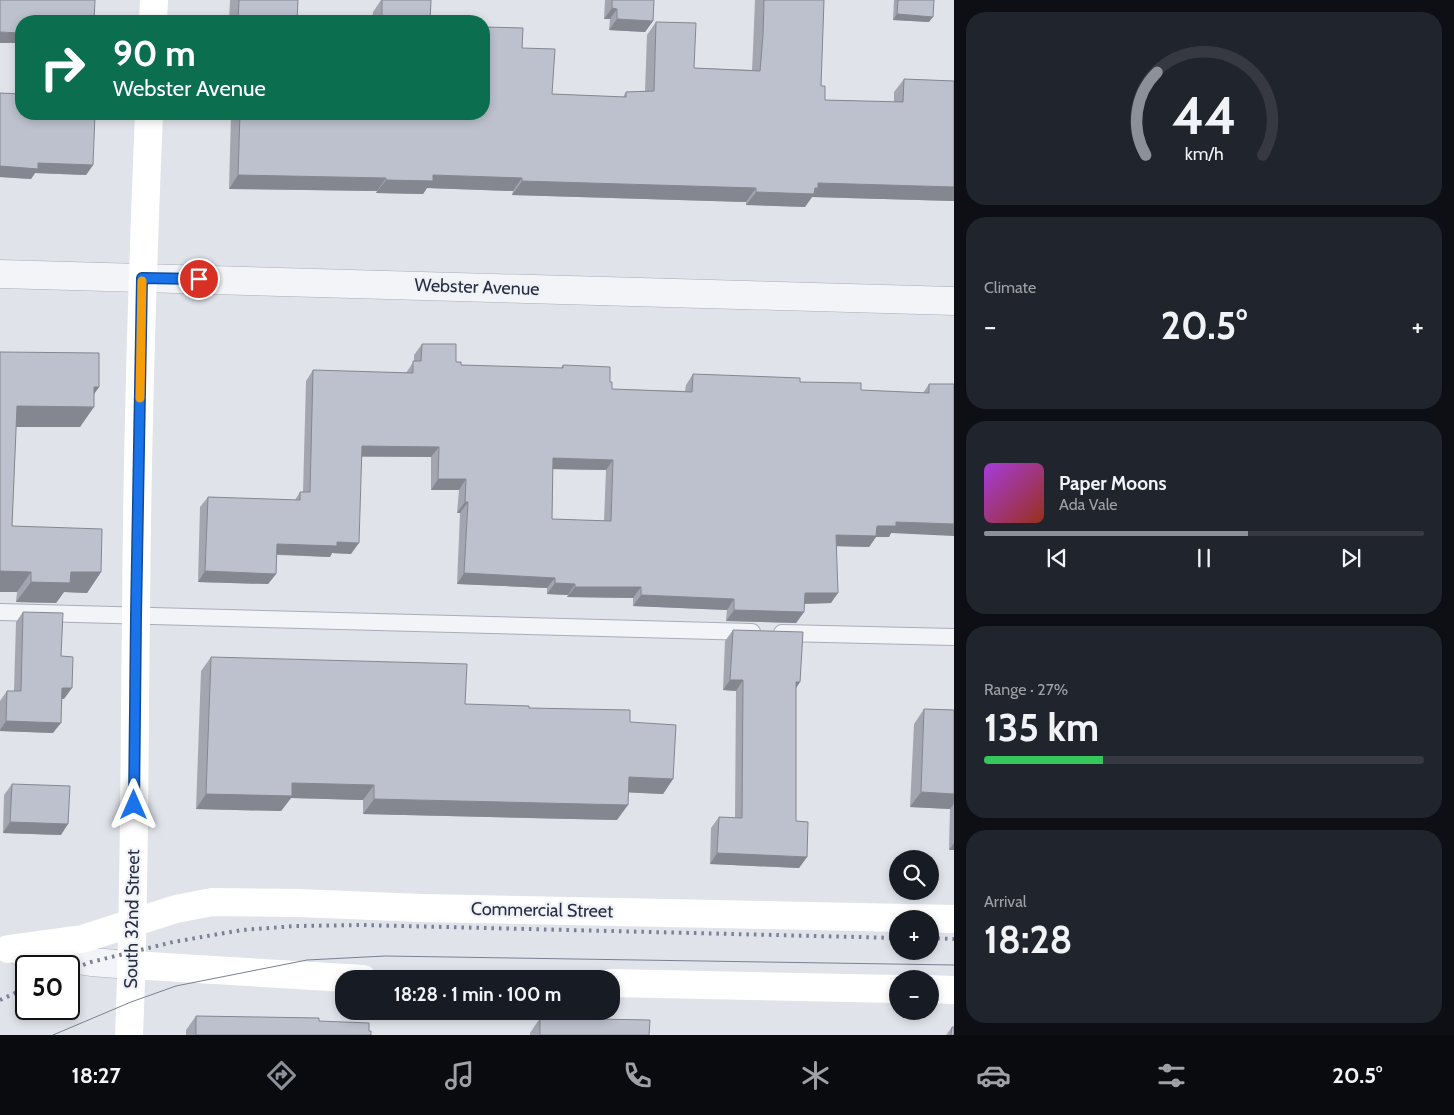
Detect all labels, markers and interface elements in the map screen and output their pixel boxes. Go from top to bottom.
text: 90 m [113,32,196,75]
icon: right [30,35,95,100]
text: Webster Avenue [113,75,266,102]
text: 44 [1172,84,1236,147]
text: km/h [1184,143,1224,164]
pin [178,258,220,300]
icon: arrive [185,265,213,293]
street label: Webster Avenue [414,274,540,300]
text: Climate [984,278,1036,297]
text: 20.5° [1161,302,1247,349]
text: − [984,309,996,343]
text: + [1412,309,1424,343]
text: Paper Moons [1059,472,1167,495]
text: Ada Vale [1059,495,1118,514]
icon: previous [1043,544,1071,572]
icon: pause [1190,544,1218,572]
icon: next [1337,544,1365,572]
text: Range · 27% [984,680,1068,699]
text: 135 km [984,704,1099,751]
position arrow [107,778,159,830]
street label: South 32nd Street [120,849,144,989]
map controls [889,850,939,1020]
button: search [889,850,939,900]
text: Arrival [984,892,1027,911]
street label: Commercial Street [471,898,613,922]
button: + [889,910,939,960]
text: 18:28 [984,916,1072,963]
speed limit sign: 50 [15,955,80,1020]
button: − [889,970,939,1020]
text: 18:28 · 1 min · 100 m [394,983,561,1006]
icon: directions [264,1058,299,1093]
icon: music [442,1058,477,1093]
icon: phone [620,1058,655,1093]
icon: climate [798,1058,833,1093]
icon: car [976,1058,1011,1093]
icon: filters [1154,1058,1189,1093]
text: 18:27 [72,1062,121,1089]
text: 20.5° [1332,1062,1382,1089]

